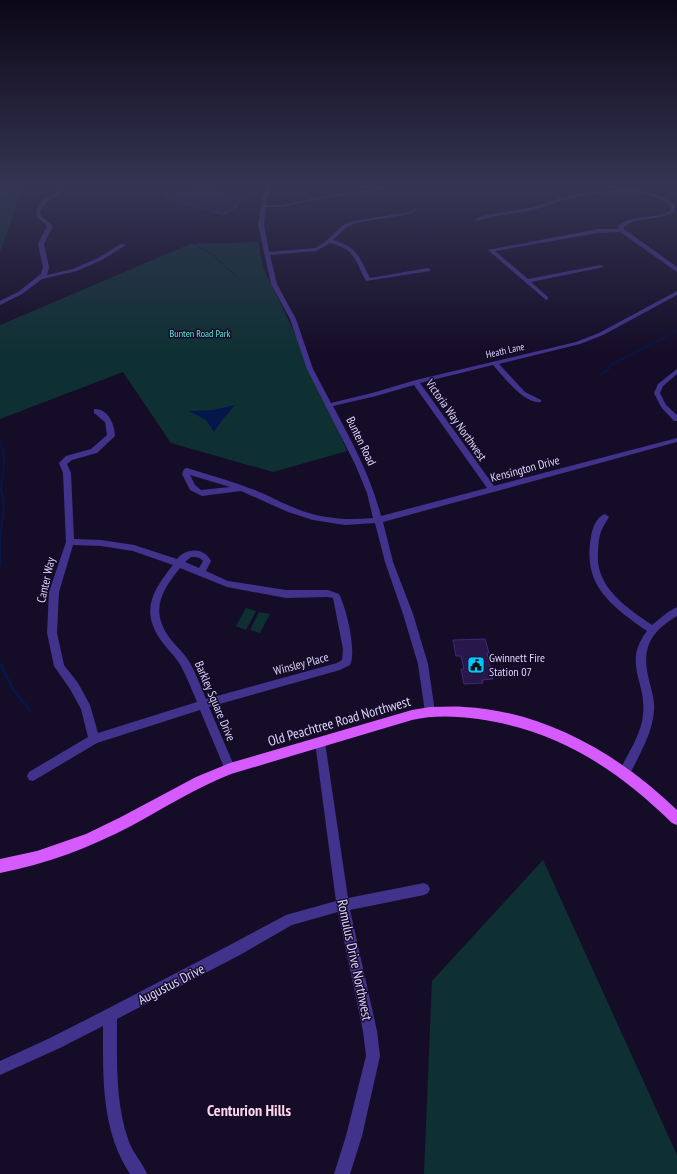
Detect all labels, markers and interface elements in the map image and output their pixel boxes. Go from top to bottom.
park label: Bunten Road Park [170,327,231,340]
street label: Heath Lane [485,340,526,361]
street label: Victoria Way Northwest [422,375,491,464]
street label: Bunten Road [343,414,380,468]
street label: Kensington Drive [489,452,561,485]
street label: Canter Way [33,555,58,604]
street label: Winsley Place [272,649,330,678]
place label: Gwinnett Fire Station 07 [489,650,545,679]
public building icon: Gwinnett Fire Station 07 [466,655,486,675]
street label: Barkley Square Drive [192,658,239,743]
street label: Old Peachtree Road Northwest [266,692,413,750]
street label: Romulus Drive Northwest [333,898,377,1022]
street label: Augustus Drive [135,959,208,1009]
district label: Centurion Hills [207,1100,291,1120]

